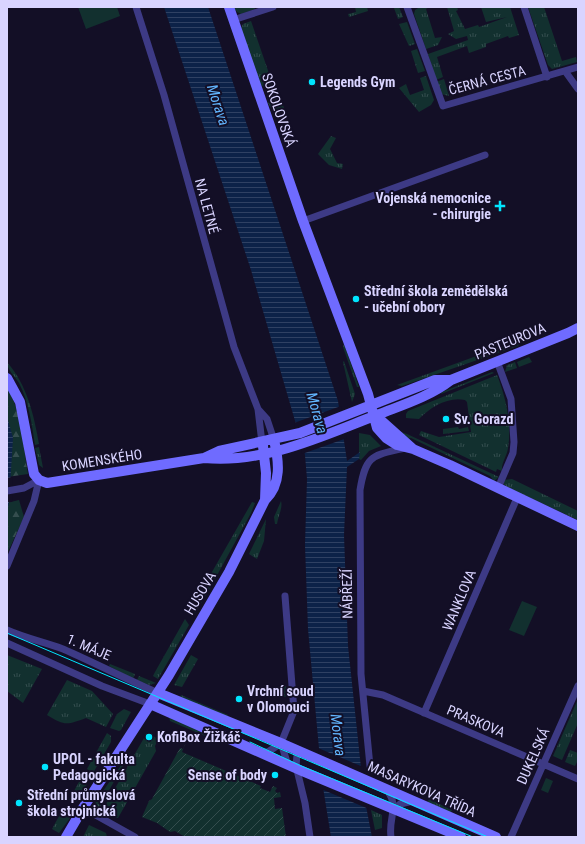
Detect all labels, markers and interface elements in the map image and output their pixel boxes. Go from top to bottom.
street label: ČERNÁ CESTA [446,61,527,98]
street label: SOKOLOVSKÁ [259,71,300,149]
place label: Legends Gym [320,74,395,90]
marker: Legends Gym [307,77,317,87]
water label: Morava [203,82,233,128]
street label: NA LETNÉ [192,176,223,236]
place label: Vojenská nemocnice - chirurgie [375,190,491,222]
marker: Vojenská nemocnice - chirurgie [494,200,506,212]
place label: Střední škola zemědělská - učební obory [364,283,508,315]
marker: Střední škola zemědělská - učební obory [351,294,361,304]
street label: PASTEUROVA [472,319,548,363]
water label: Morava [303,390,331,436]
place label: Sv. Gorazd [454,411,513,427]
marker: Sv. Gorazd [441,414,451,424]
street label: KOMENSKÉHO [61,445,143,474]
street label: WANKLOVA [439,567,479,633]
street label: HUSOVA [181,569,219,617]
street label: NÁBŘEŽÍ [338,569,355,619]
street label: 1. MÁJE [65,630,114,663]
place label: Vrchní soud v Olomouci [247,683,314,715]
marker: Vrchní soud v Olomouci [234,694,244,704]
street label: PRASKOVA [445,702,507,740]
water label: Morava [326,713,350,757]
street label: DUKELSKÁ [513,725,553,787]
place label: KofiBox Žižkáč [157,728,241,745]
marker: KofiBox Žižkáč [144,732,154,742]
place label: UPOL - fakulta Pedagogická [53,751,135,783]
street label: MASARYKOVA TŘÍDA [365,757,479,820]
marker: UPOL - fakulta Pedagogická [40,762,50,772]
place label: Sense of body [188,767,268,783]
marker: Sense of body [270,770,280,780]
place label: Střední průmyslová škola strojnická [27,787,136,819]
marker: Střední průmyslová škola strojnická [14,798,24,808]

